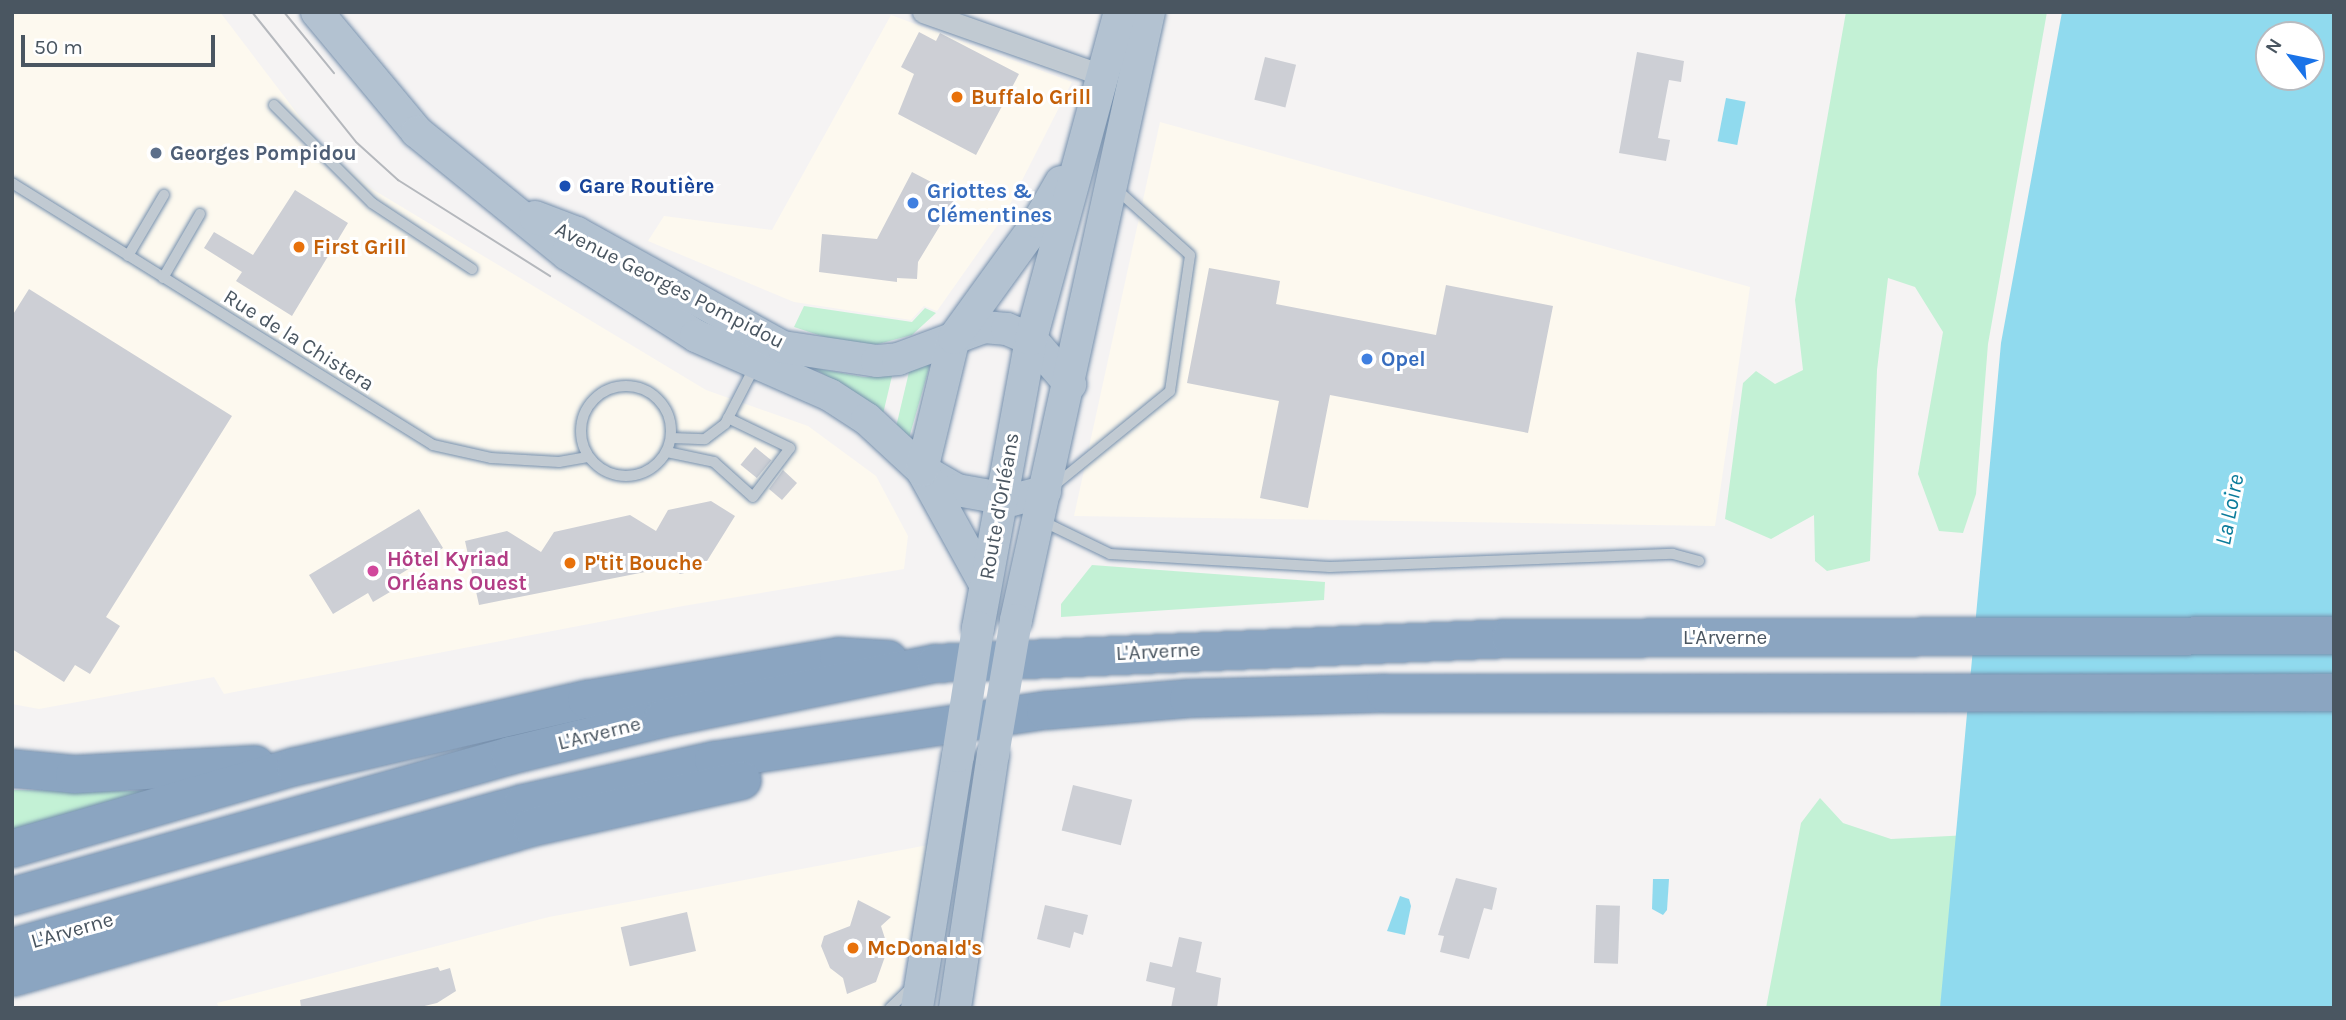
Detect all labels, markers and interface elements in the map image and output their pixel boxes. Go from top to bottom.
scale bar [24,21,219,65]
north arrow [2255,21,2325,91]
text: N [2261,34,2287,58]
text: 50 m [34,35,83,59]
place label: Buffalo Grill [971,84,1091,110]
marker: Buffalo Grill [949,89,965,105]
place label: Georges Pompidou [170,140,357,166]
marker: Georges Pompidou [148,145,164,161]
place label: Gare Routière [579,173,714,199]
marker: Gare Routière [557,178,573,194]
place label: Griottes & Clémentines [927,178,1052,228]
marker: Griottes & Clémentines [905,195,921,211]
street label: Avenue Georges Pompidou [551,216,789,354]
place label: First Grill [313,234,406,260]
marker: First Grill [291,239,307,255]
street label: Rue de la Chistera [219,284,379,396]
place label: Opel [1381,346,1426,372]
marker: Opel [1359,351,1375,367]
street label: Route d'Orléans [974,430,1024,582]
water label: La Loire [2210,472,2250,548]
place label: Hôtel Kyriad Orléans Ouest [387,546,527,596]
place label: P'tit Bouche [584,550,703,576]
marker: P'tit Bouche [562,555,578,571]
marker: Hôtel Kyriad Orléans Ouest [365,563,381,579]
street label: L'Arverne [1683,624,1767,650]
street label: L'Arverne [1115,636,1201,666]
street label: L'Arverne [555,711,643,755]
street label: L'Arverne [28,906,116,954]
place label: McDonald's [867,935,982,961]
marker: McDonald's [845,940,861,956]

